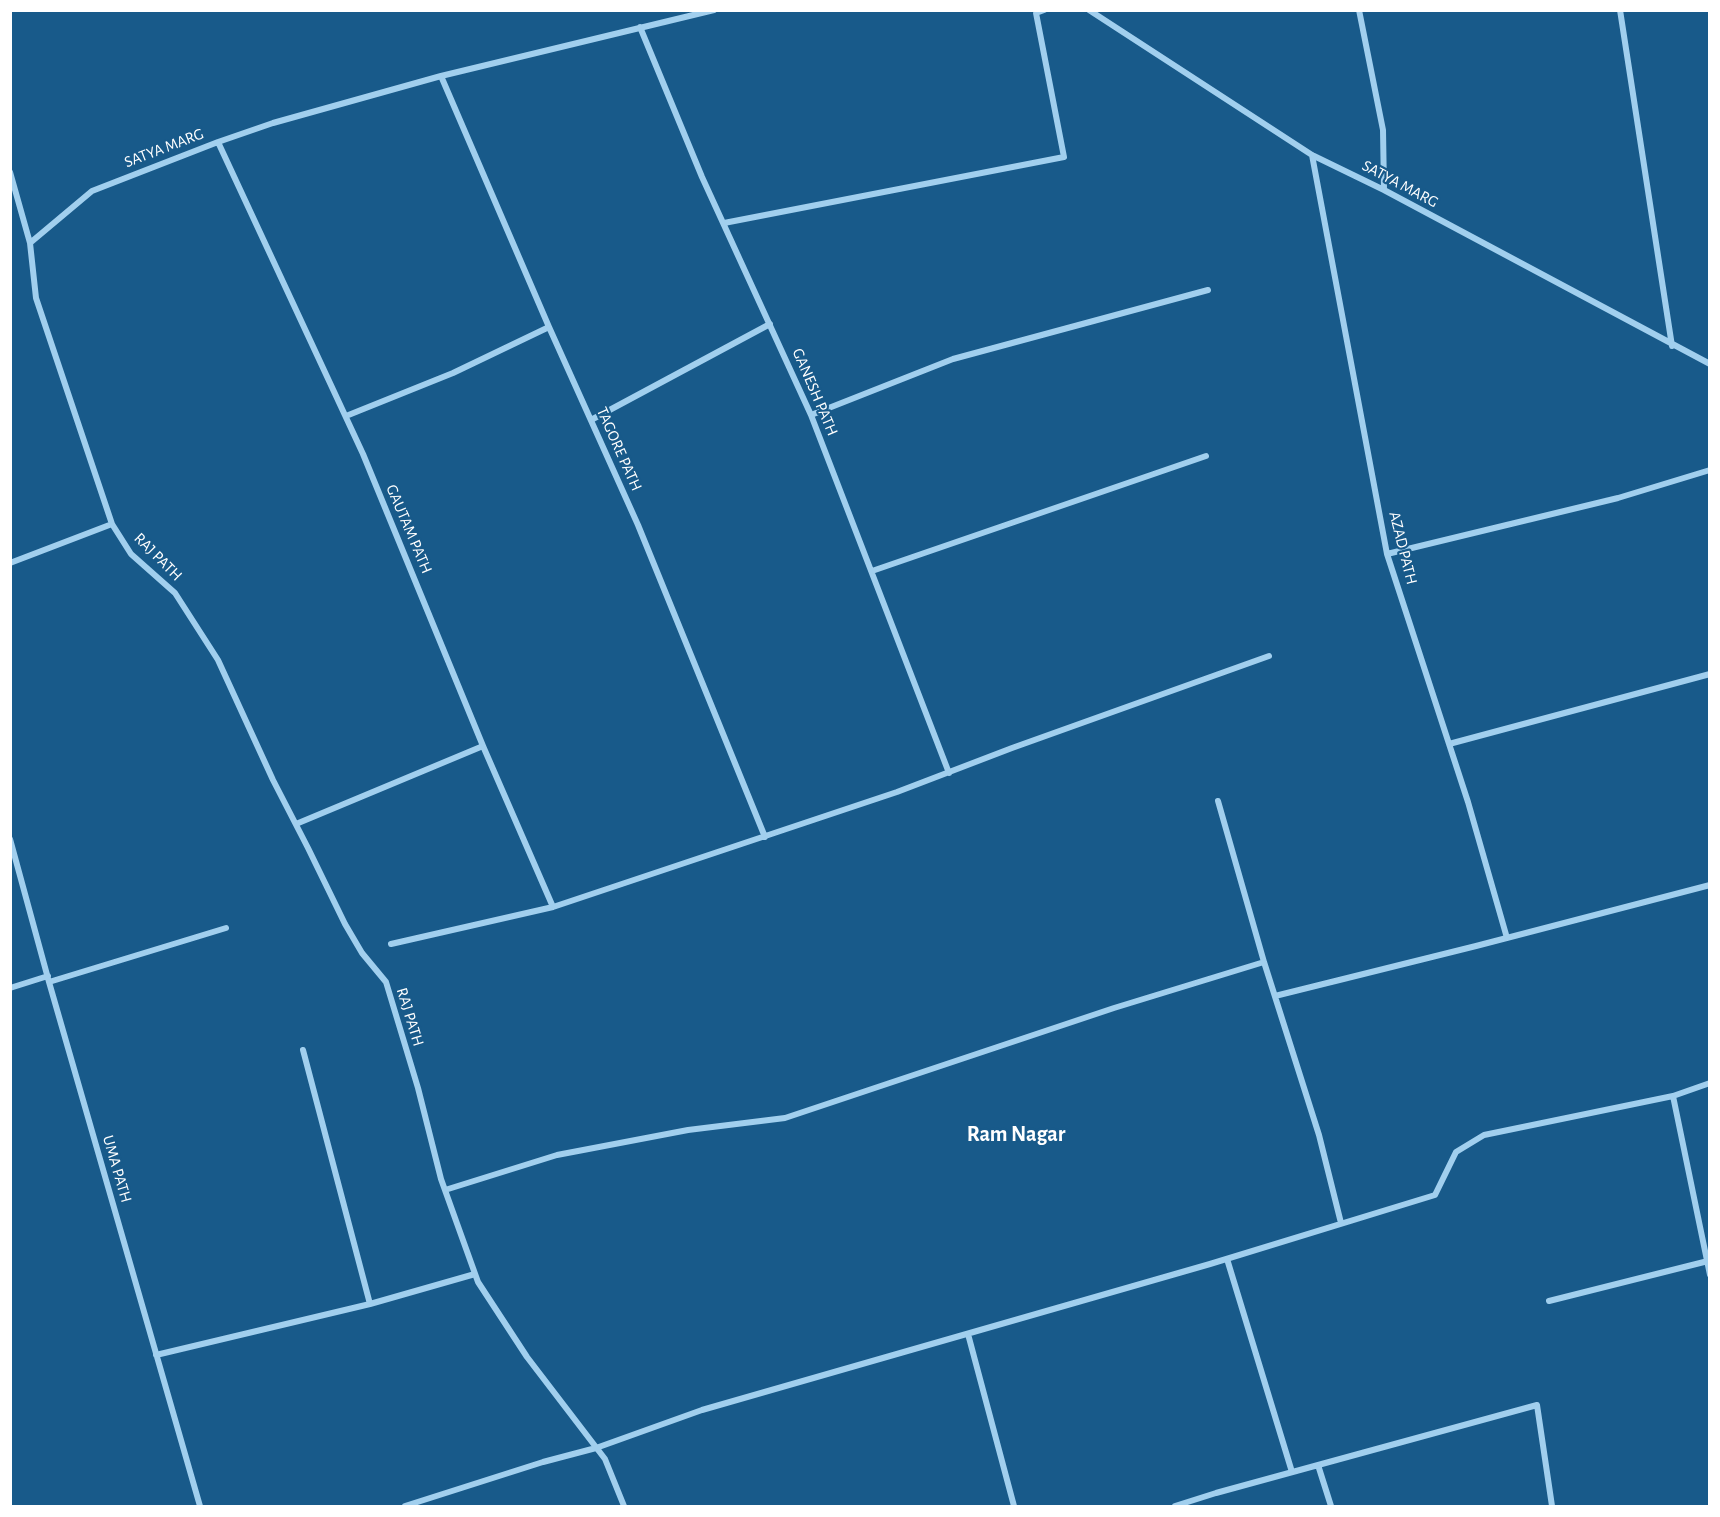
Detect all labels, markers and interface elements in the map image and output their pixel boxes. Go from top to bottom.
street label: SATYA MARG [122,124,206,172]
street label: SATYA MARG [1359,156,1441,212]
street label: GANESH PATH [788,345,842,439]
street label: TAGORE PATH [592,404,646,494]
street label: GAUTAM PATH [382,482,436,576]
street label: AZAD PATH [1385,509,1421,587]
street label: RAJ PATH [130,529,186,585]
street label: RAJ PATH [392,985,428,1049]
district label: Ram Nagar [967,1121,1065,1147]
street label: UMA PATH [98,1133,136,1205]

